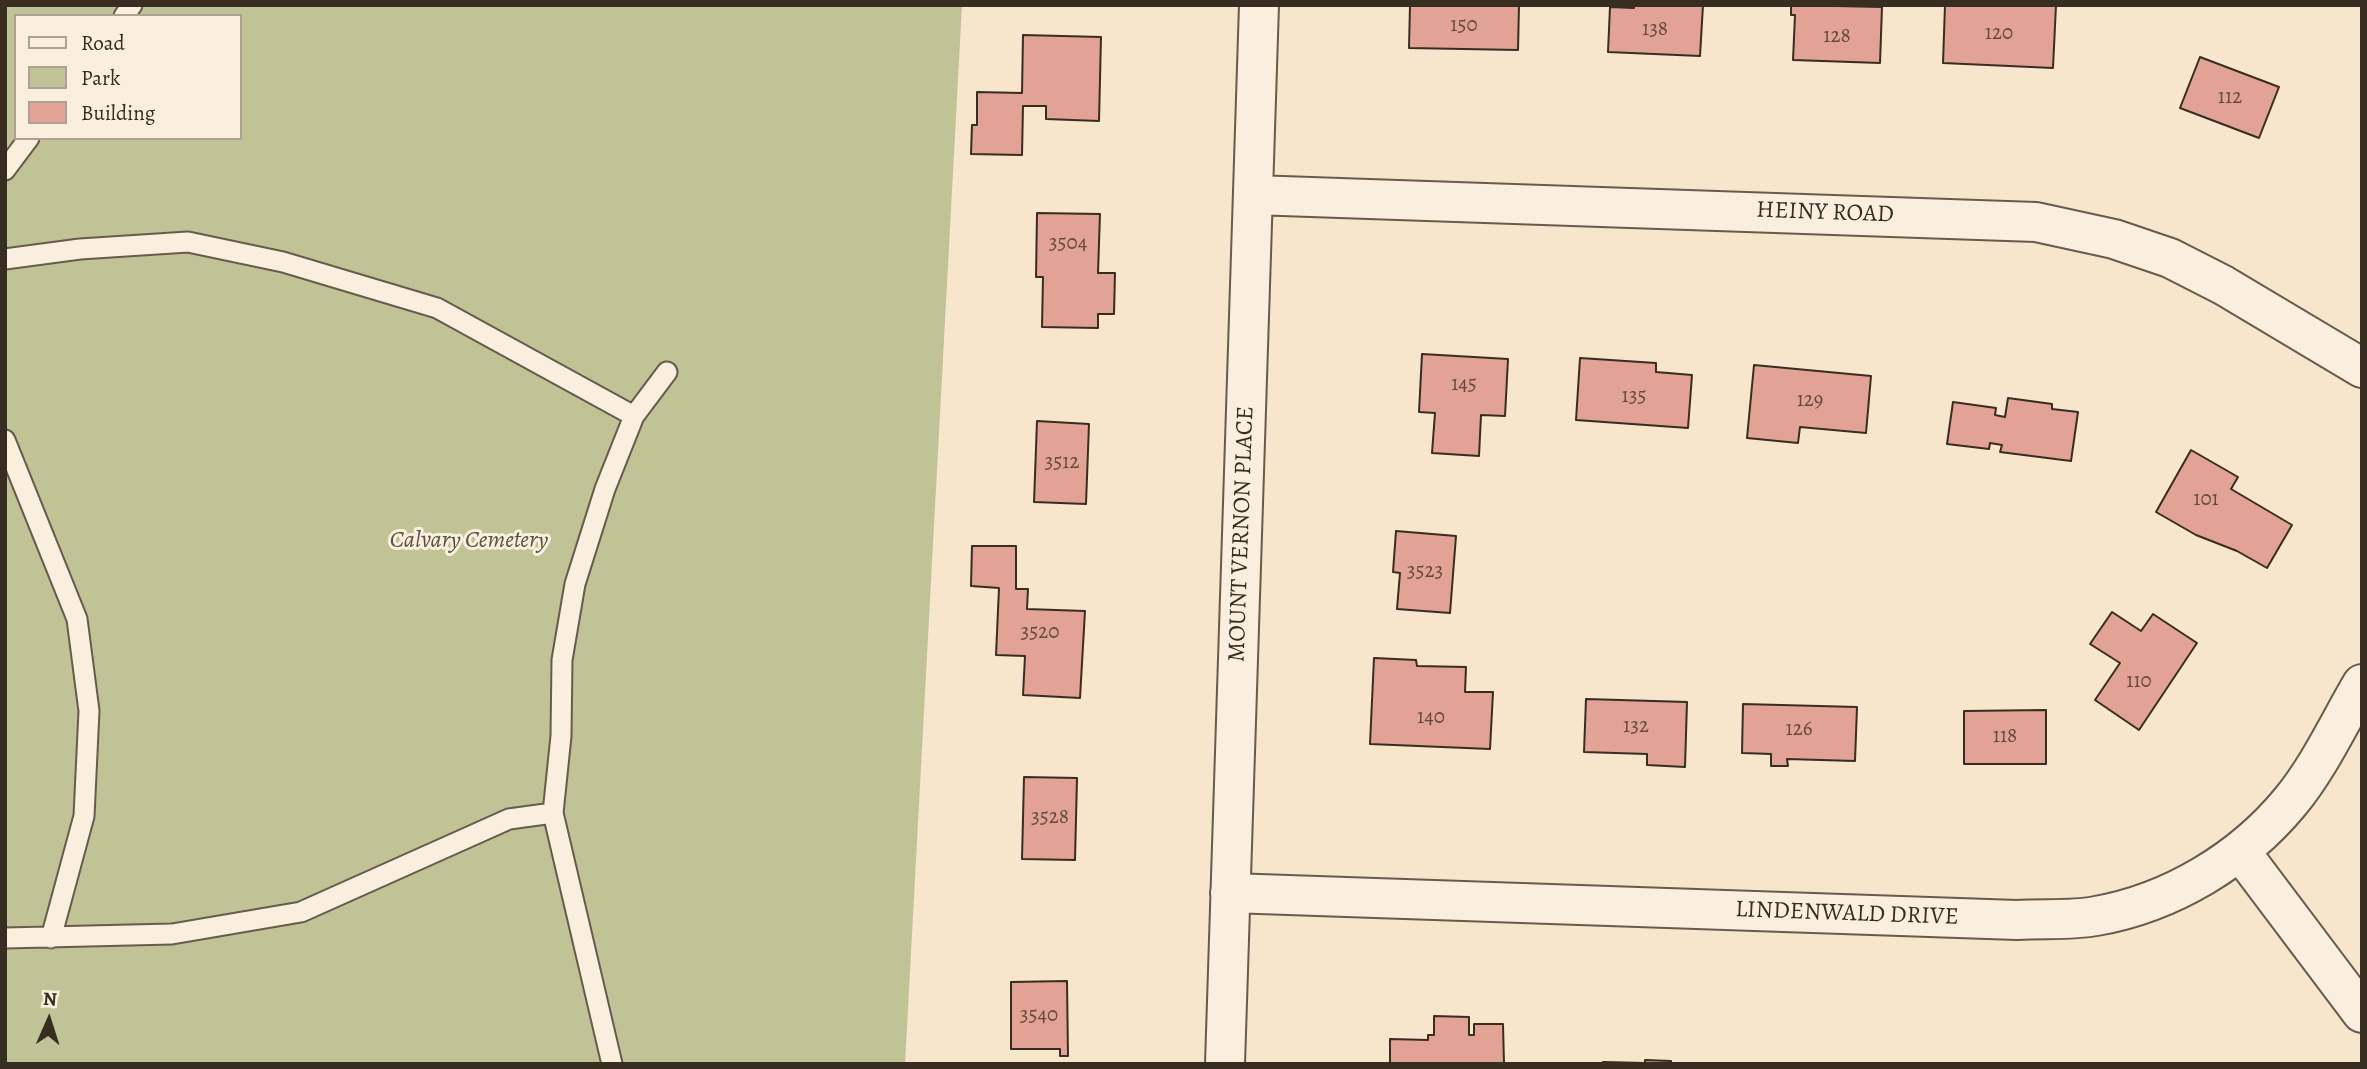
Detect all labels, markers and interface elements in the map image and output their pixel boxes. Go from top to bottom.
house number: 150 [1450,13,1478,39]
legend [14,14,242,140]
house number: 138 [1642,17,1668,43]
house number: 120 [1985,21,2013,47]
house number: 128 [1823,24,1851,50]
text: Road [81,29,125,57]
text: Park [81,64,120,92]
house number: 112 [2218,85,2242,111]
text: Building [81,99,155,127]
street label: HEINY ROAD [1756,196,1894,230]
house number: 3504 [1049,231,1087,257]
house number: 145 [1451,372,1477,398]
house number: 135 [1622,384,1646,410]
house number: 129 [1797,388,1823,414]
street label: MOUNT VERNON PLACE [1223,406,1261,662]
house number: 3512 [1045,450,1079,476]
house number: 101 [2193,487,2219,513]
park label: Calvary Cemetery [390,527,548,555]
house number: 3523 [1407,559,1443,585]
house number: 3520 [1021,620,1059,646]
house number: 110 [2126,669,2152,695]
house number: 140 [1417,705,1445,731]
house number: 132 [1623,714,1649,740]
house number: 126 [1786,717,1812,743]
house number: 118 [1993,724,2017,750]
house number: 3528 [1031,805,1069,831]
street label: LINDENWALD DRIVE [1735,896,1959,932]
north arrow [14,985,84,1055]
text: N [43,986,58,1012]
house number: 3540 [1020,1003,1058,1029]

